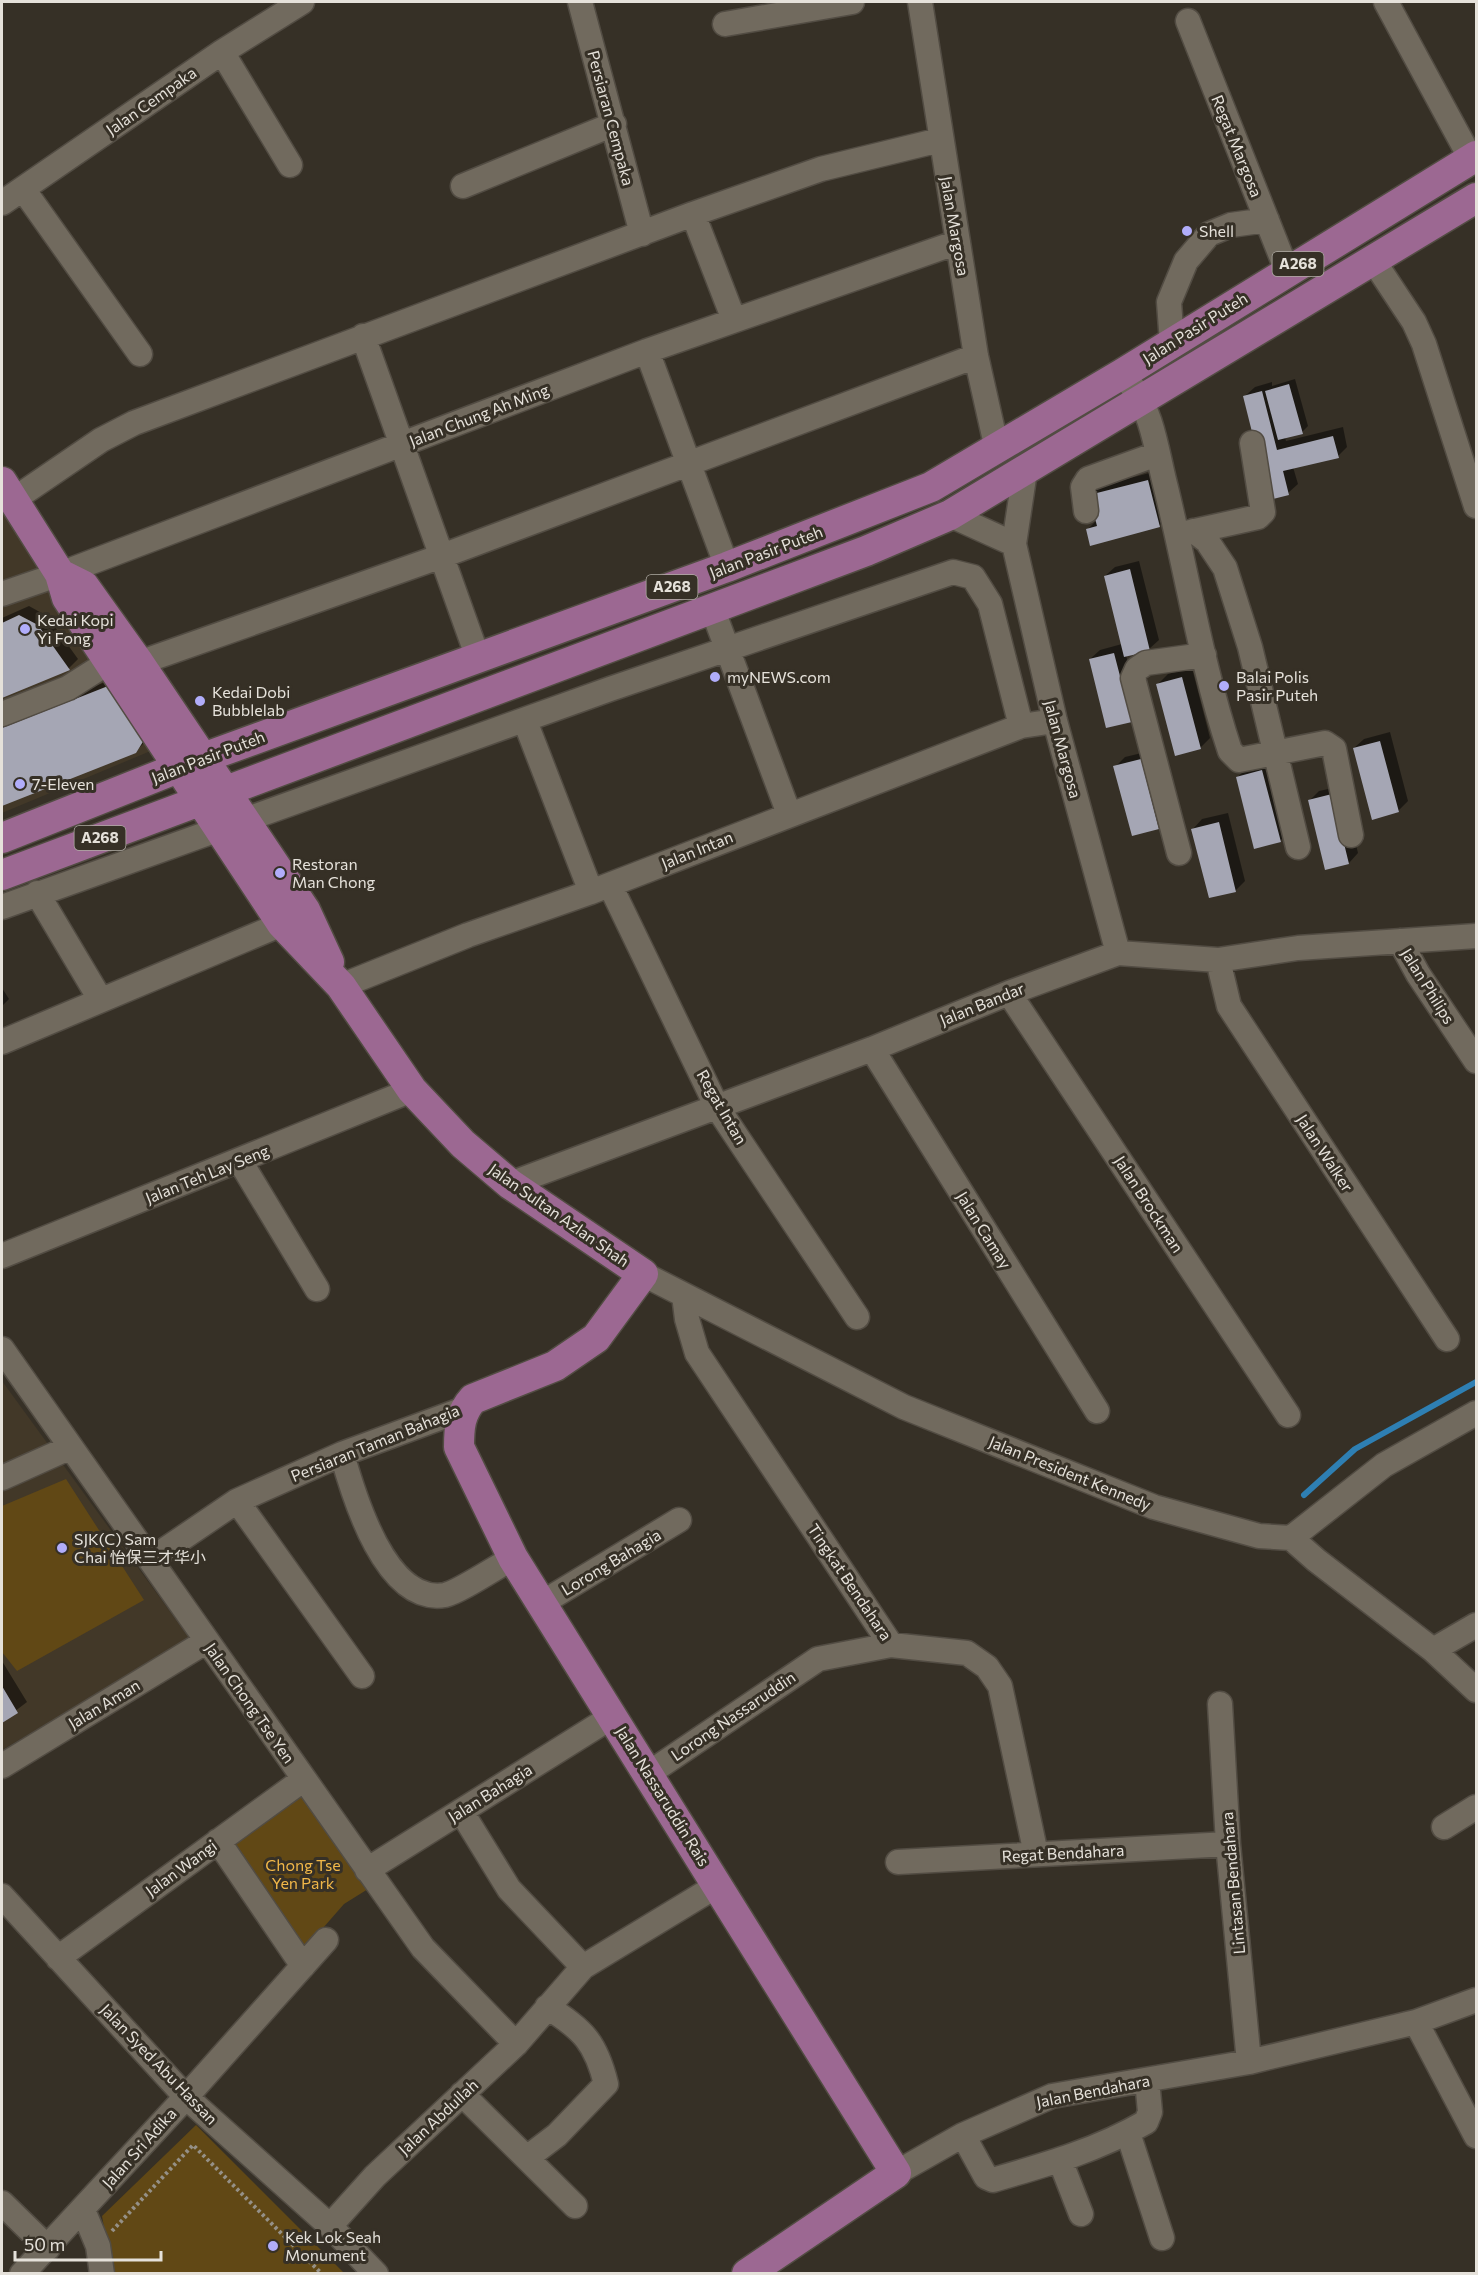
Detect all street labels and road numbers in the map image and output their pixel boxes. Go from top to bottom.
street label: Persiaran Cempaka [584,48,639,188]
street label: Jalan Cempaka [102,62,200,139]
street label: Regat Margosa [1208,92,1267,200]
street label: Jalan Margosa [937,174,974,277]
road number: A268 [1272,252,1324,276]
street label: Jalan Pasir Puteh [1139,288,1251,367]
street label: Jalan Chung Ah Ming [406,379,552,450]
street label: Jalan Pasir Puteh [706,521,825,582]
road number: A268 [646,575,698,599]
street label: Jalan Margosa [1041,698,1086,800]
street label: Jalan Pasir Puteh [148,726,267,787]
road number: A268 [74,826,126,850]
street label: Jalan Intan [658,827,735,872]
street label: Jalan Philips [1398,944,1459,1027]
street label: Jalan Bandar [937,978,1027,1029]
street label: Regat Intan [693,1066,751,1147]
street label: Jalan Walker [1293,1110,1358,1196]
street label: Jalan Teh Lay Seng [142,1140,272,1207]
street label: Jalan Brockman [1111,1152,1188,1256]
street label: Jalan Sultan Azlan Shah [485,1159,633,1270]
street label: Jalan Camay [953,1188,1016,1272]
street label: Persiaran Taman Bahagia [288,1400,462,1485]
street label: Jalan President Kennedy [986,1431,1154,1514]
street label: Tingkat Bendahara [804,1520,896,1644]
street label: Lorong Bahagia [558,1524,664,1599]
street label: Jalan Chong Tse Yen [202,1639,299,1767]
street label: Lorong Nassaruddin [667,1667,798,1764]
street label: Jalan Aman [64,1675,143,1732]
street label: Jalan Nassaruddin Rais [613,1722,714,1869]
street label: Jalan Bahagia [444,1759,535,1826]
street label: Lintasan Bendahara [1217,1811,1248,1955]
street label: Jalan Wangi [141,1835,220,1900]
street label: Regat Bendahara [1001,1840,1125,1865]
street label: Jalan Syed Abu Hassan [97,1999,222,2128]
street label: Jalan Bendahara [1034,2070,1151,2111]
street label: Jalan Abdullah [394,2075,481,2158]
street label: Jalan Sri Adika [98,2104,180,2192]

